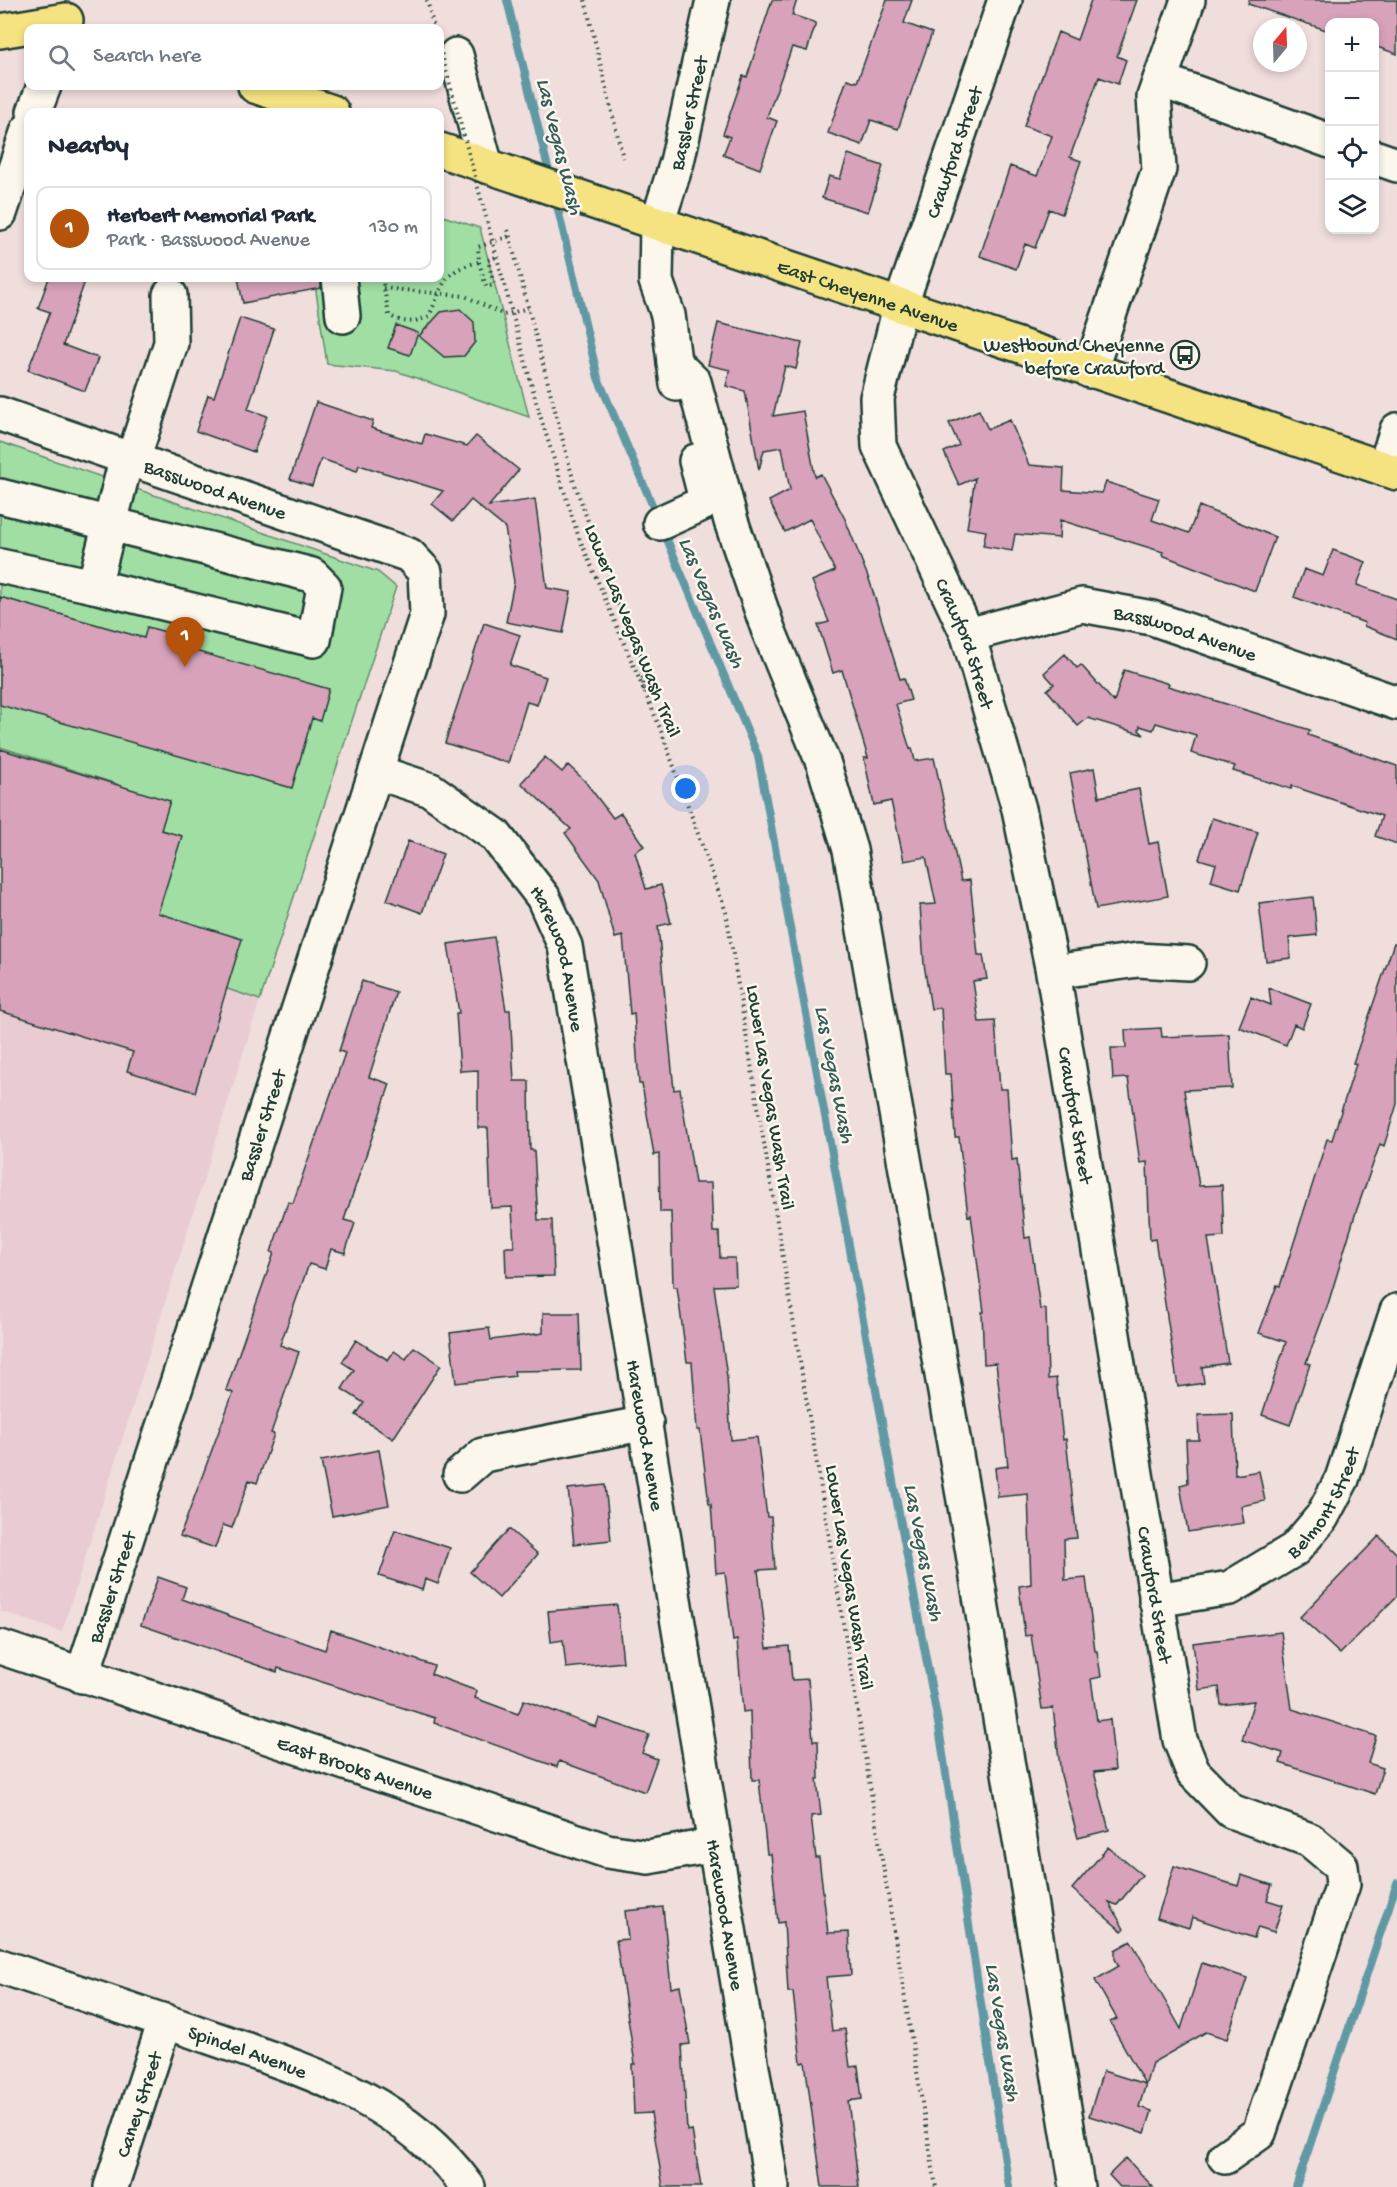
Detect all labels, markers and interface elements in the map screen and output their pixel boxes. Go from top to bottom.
north arrow [1253,18,1307,72]
map controls [1325,18,1379,234]
button: + [1325,18,1379,72]
search box [24,24,444,90]
icon: search [45,41,78,74]
text: Search here [93,44,201,70]
street label: Bassler Street [667,53,716,175]
button: − [1325,72,1379,126]
water label: Las Vegas Wash [529,76,587,218]
street label: Crawford Street [923,82,990,222]
button: locate [1325,126,1379,180]
text: Nearby [48,132,129,163]
button: layers [1325,180,1379,234]
text: Herbert Memorial Park [107,204,314,230]
text: 1 [65,217,74,240]
text: 130 m [369,217,418,240]
text: Park · Basswood Avenue [107,230,310,253]
street label: East Cheyenne Avenue [773,257,962,339]
place label: Westbound Cheyenne before Crawford [983,336,1166,382]
bus stop icon: Westbound Cheyenne before Crawford [1169,339,1201,371]
street label: Basswood Avenue [139,456,289,527]
street label: Lower Las Vegas Wash Trail [577,522,684,741]
water label: Las Vegas Wash [671,534,749,673]
street label: Crawford Street [928,575,997,714]
street label: Basswood Avenue [1110,603,1260,669]
pin: 1 [166,618,204,667]
your location [671,774,700,803]
street label: Harewood Avenue [523,882,587,1034]
street label: Lower Las Vegas Wash Trail [739,983,798,1212]
water label: Las Vegas Wash [807,1004,858,1146]
street label: Crawford Street [1051,1046,1096,1187]
street label: Bassler Street [235,1066,294,1186]
street label: Harewood Avenue [619,1358,667,1514]
street label: Belmont Street [1284,1443,1367,1566]
street label: Lower Las Vegas Wash Trail [818,1463,877,1692]
water label: Las Vegas Wash [896,1482,947,1624]
street label: Crawford Street [1130,1525,1175,1667]
street label: Bassler Street [85,1528,144,1648]
street label: East Brooks Avenue [273,1733,436,1807]
street label: Harewood Avenue [699,1838,747,1993]
water label: Las Vegas Wash [977,1962,1024,2104]
street label: Spindel Avenue [184,2022,310,2086]
street label: Caney Street [113,2048,170,2161]

